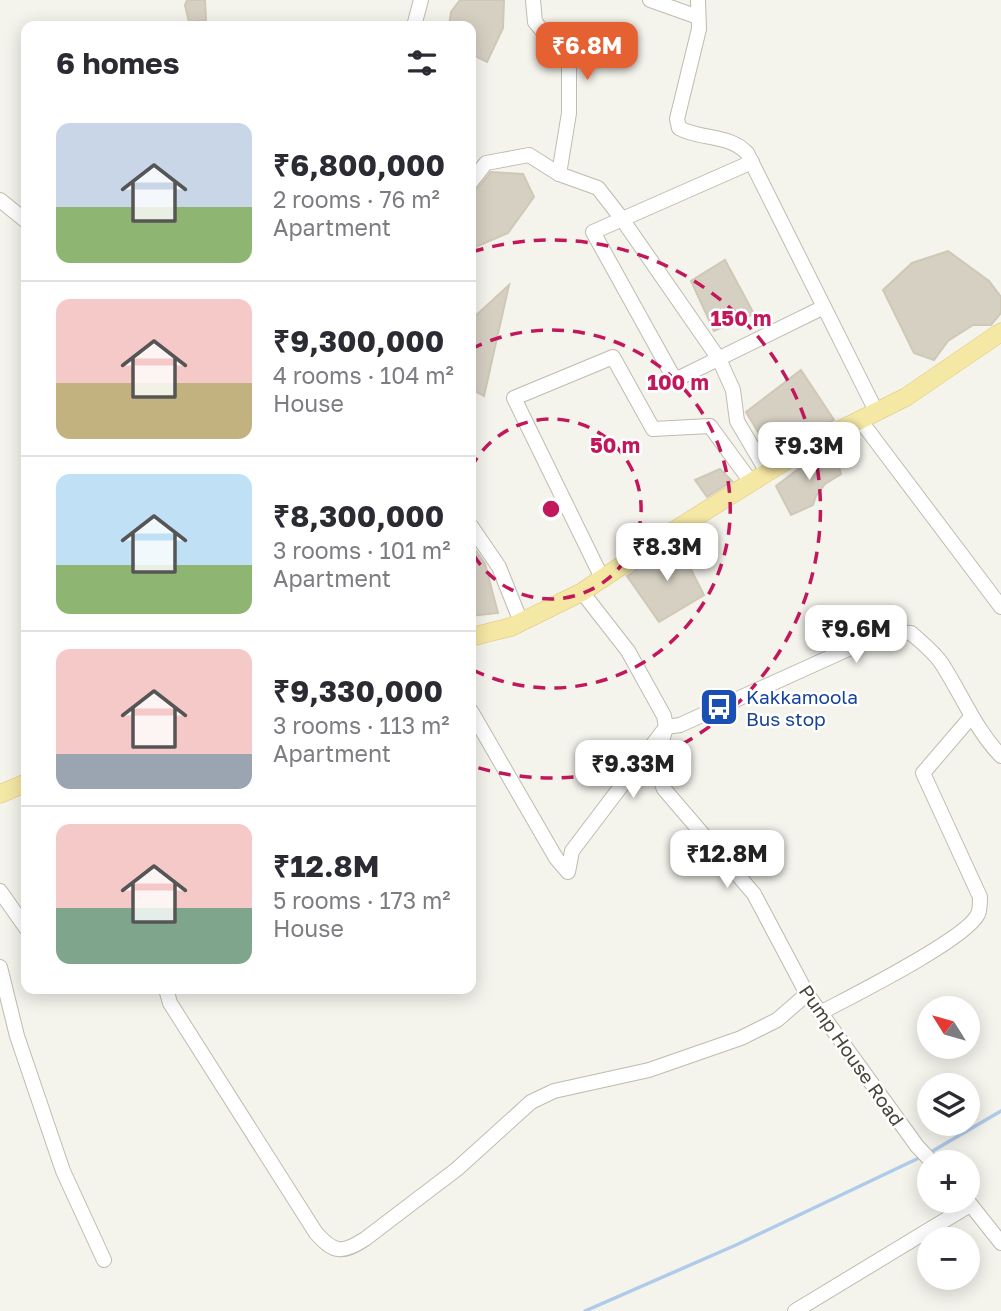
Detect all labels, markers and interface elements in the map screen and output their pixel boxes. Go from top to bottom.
pin: ₹6.8M [538,22,636,82]
text: ₹6.8M [552,31,622,59]
icon: filters [403,44,441,82]
text: 6 homes [56,45,179,81]
text: ₹6,800,000 [273,147,445,183]
icon: home [112,151,196,235]
text: 2 rooms · 76 m² [273,185,440,213]
text: Apartment [273,213,391,241]
text: 150 m [711,305,771,331]
text: ₹9,300,000 [273,323,444,359]
icon: home [112,327,196,411]
text: 4 rooms · 104 m² [273,361,454,389]
text: 100 m [647,369,709,395]
text: House [273,389,344,417]
pin: ₹9.3M [760,422,858,482]
text: ₹9.3M [774,431,844,459]
text: 50 m [590,432,640,458]
centre of rings [539,497,563,521]
text: ₹8,300,000 [273,498,444,534]
icon: home [112,502,196,586]
pin: ₹8.3M [618,524,716,583]
text: ₹8.3M [632,532,702,560]
text: 3 rooms · 101 m² [273,536,450,564]
text: Apartment [273,564,391,592]
pin: ₹9.6M [807,606,905,665]
text: ₹9.6M [821,614,891,642]
text: ₹9,330,000 [273,673,443,709]
icon: home [112,677,196,761]
place label: Kakkamoola Bus stop [746,685,858,730]
bus stop icon: Kakkamoola Bus stop [698,686,740,728]
text: 3 rooms · 113 m² [273,711,450,739]
text: Apartment [273,739,391,767]
pin: ₹9.33M [576,740,690,800]
text: ₹9.33M [591,749,675,777]
pin: ₹12.8M [670,830,784,890]
text: ₹12.8M [686,839,768,867]
text: ₹12.8M [273,848,379,884]
icon: home [112,852,196,936]
text: 5 rooms · 173 m² [273,886,451,914]
text: House [273,914,344,942]
street label: Pump House Road [795,980,909,1130]
north arrow [917,996,980,1059]
map controls [917,996,980,1290]
button: layers [917,1073,980,1136]
button: + [917,1150,980,1213]
button: − [917,1227,980,1290]

